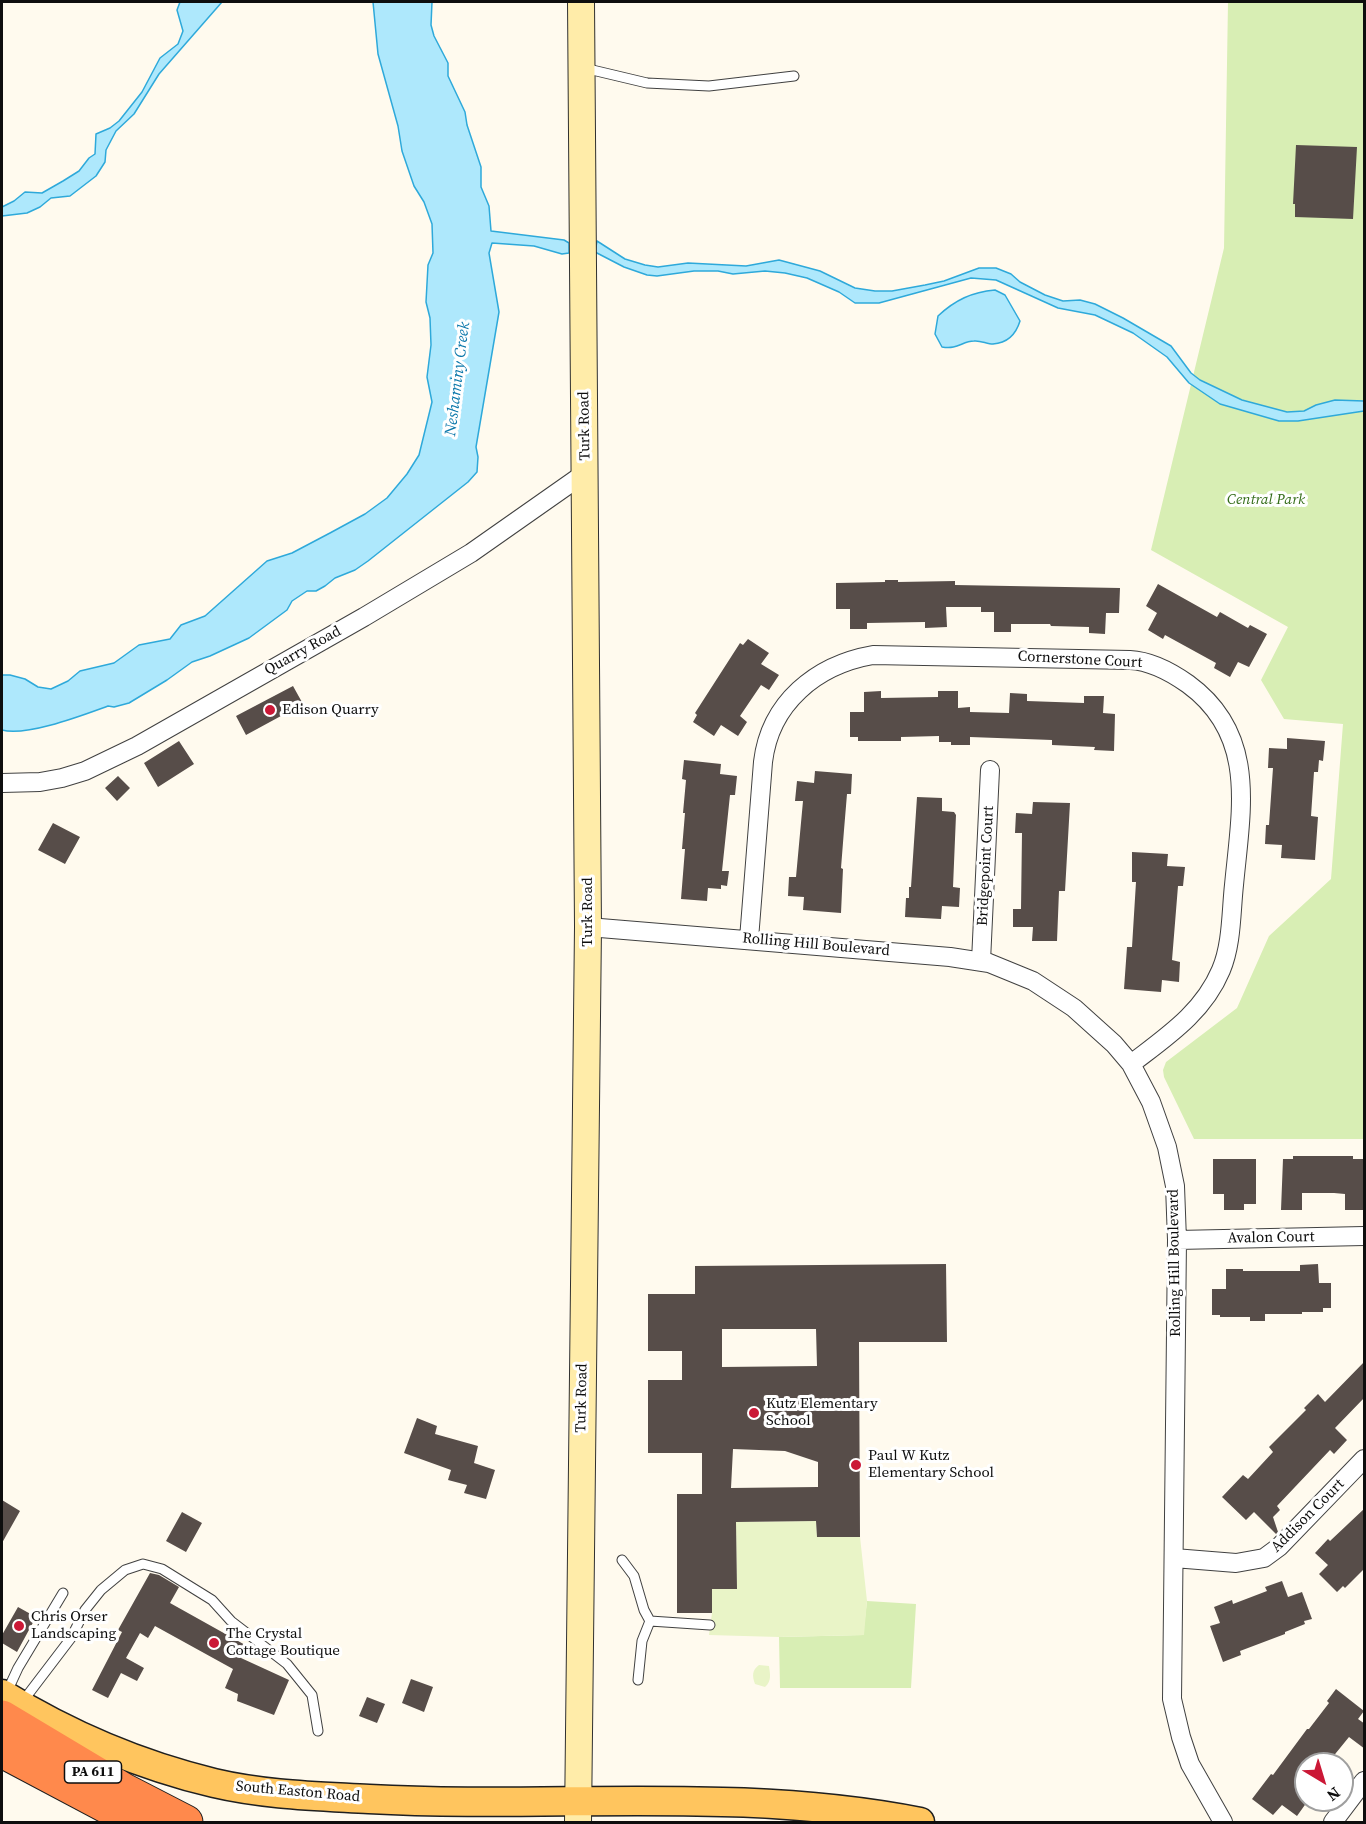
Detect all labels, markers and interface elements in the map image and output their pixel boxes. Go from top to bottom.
water label: Neshaminy Creek [441,321,475,437]
street label: Turk Road [575,391,595,461]
park label: Central Park [1227,491,1305,509]
street label: Quarry Road [262,623,344,679]
street label: Cornerstone Court [1017,648,1143,672]
place label: Edison Quarry [282,701,379,719]
marker: Edison Quarry [263,703,277,717]
street label: Bridgepoint Court [974,805,998,927]
street label: Turk Road [579,877,597,947]
street label: Rolling Hill Boulevard [741,930,891,960]
street label: Rolling Hill Boulevard [1165,1189,1185,1337]
street label: Avalon Court [1227,1228,1315,1248]
street label: Turk Road [572,1363,592,1433]
place label: Kutz Elementary School [766,1395,878,1430]
marker: Kutz Elementary School [747,1406,761,1420]
place label: Paul W Kutz Elementary School [868,1447,994,1482]
marker: Paul W Kutz Elementary School [849,1458,863,1472]
street label: Addison Court [1268,1476,1348,1556]
place label: Chris Orser Landscaping [31,1608,116,1643]
marker: Chris Orser Landscaping [12,1619,26,1633]
place label: The Crystal Cottage Boutique [226,1625,340,1660]
marker: The Crystal Cottage Boutique [207,1636,221,1650]
north arrow [1294,1752,1354,1812]
road number: PA 611 [64,1761,122,1783]
street label: South Easton Road [235,1778,361,1806]
text: N [1322,1782,1345,1807]

